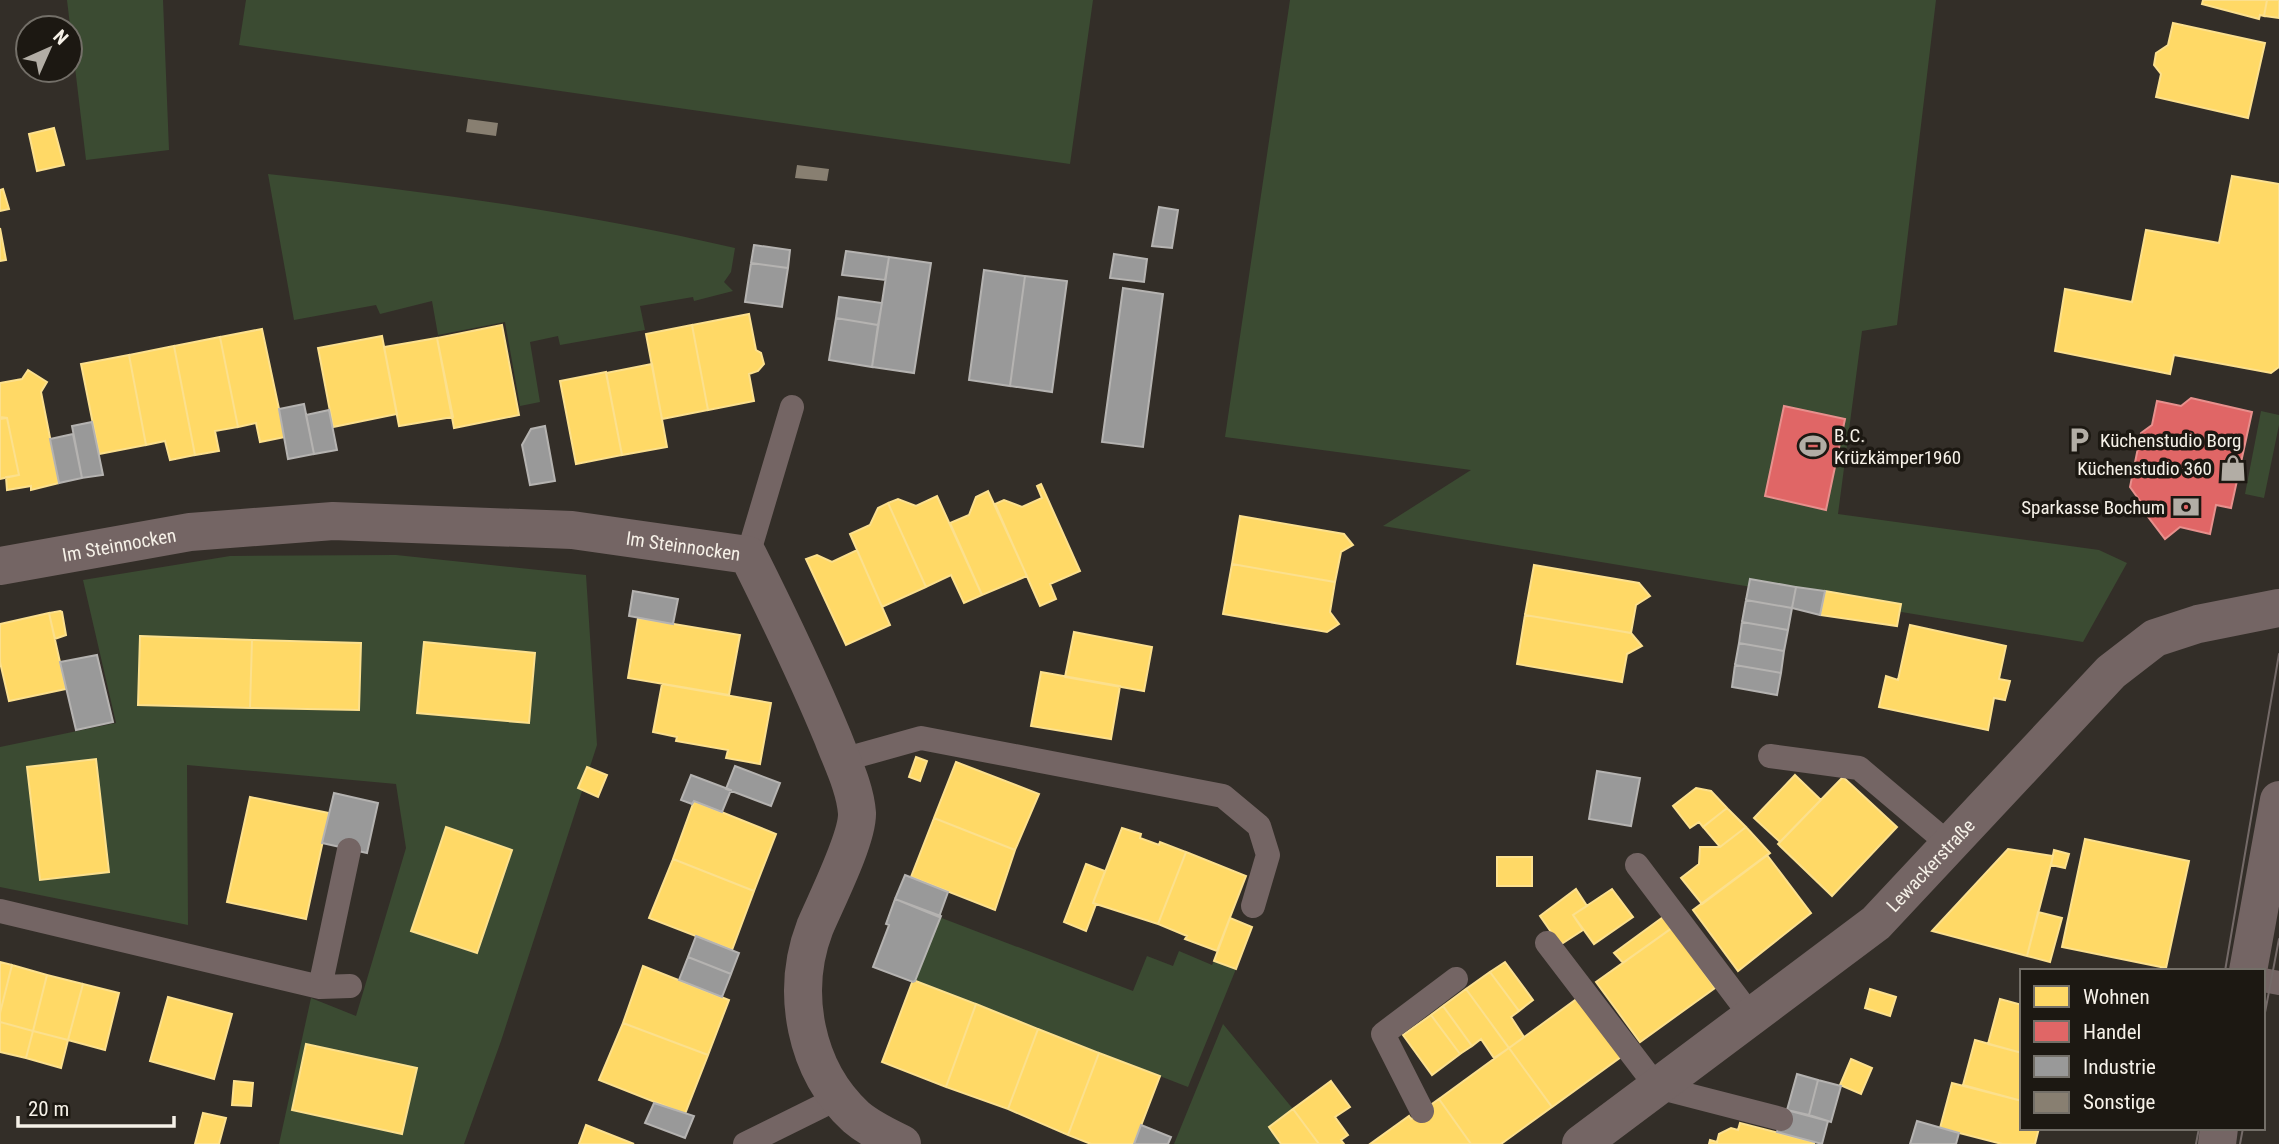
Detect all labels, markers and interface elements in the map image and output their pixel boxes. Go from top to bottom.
north arrow [14,14,84,84]
text: N [48,25,73,50]
place label: B.C. Krüzkämper1960 [1834,424,1961,469]
parking icon: Küchenstudio Borg [2064,425,2094,455]
place label: Küchenstudio Borg [2100,429,2241,452]
sports icon: B.C. Krüzkämper1960 [1798,431,1828,461]
shop icon: Küchenstudio 360 [2218,453,2248,483]
place label: Küchenstudio 360 [2077,457,2212,480]
bank icon: Sparkasse Bochum [2171,492,2201,522]
place label: Sparkasse Bochum [2021,496,2165,519]
street label: Im Steinnocken [60,524,178,567]
street label: Im Steinnocken [624,527,742,566]
street label: Lewackerstraße [1882,814,1980,917]
legend [2020,969,2265,1130]
text: Wohnen [2083,985,2150,1009]
text: Handel [2083,1020,2141,1044]
text: Industrie [2083,1055,2156,1079]
scale bar [18,1084,173,1128]
text: Sonstige [2083,1090,2156,1114]
text: 20 m [28,1097,69,1121]

